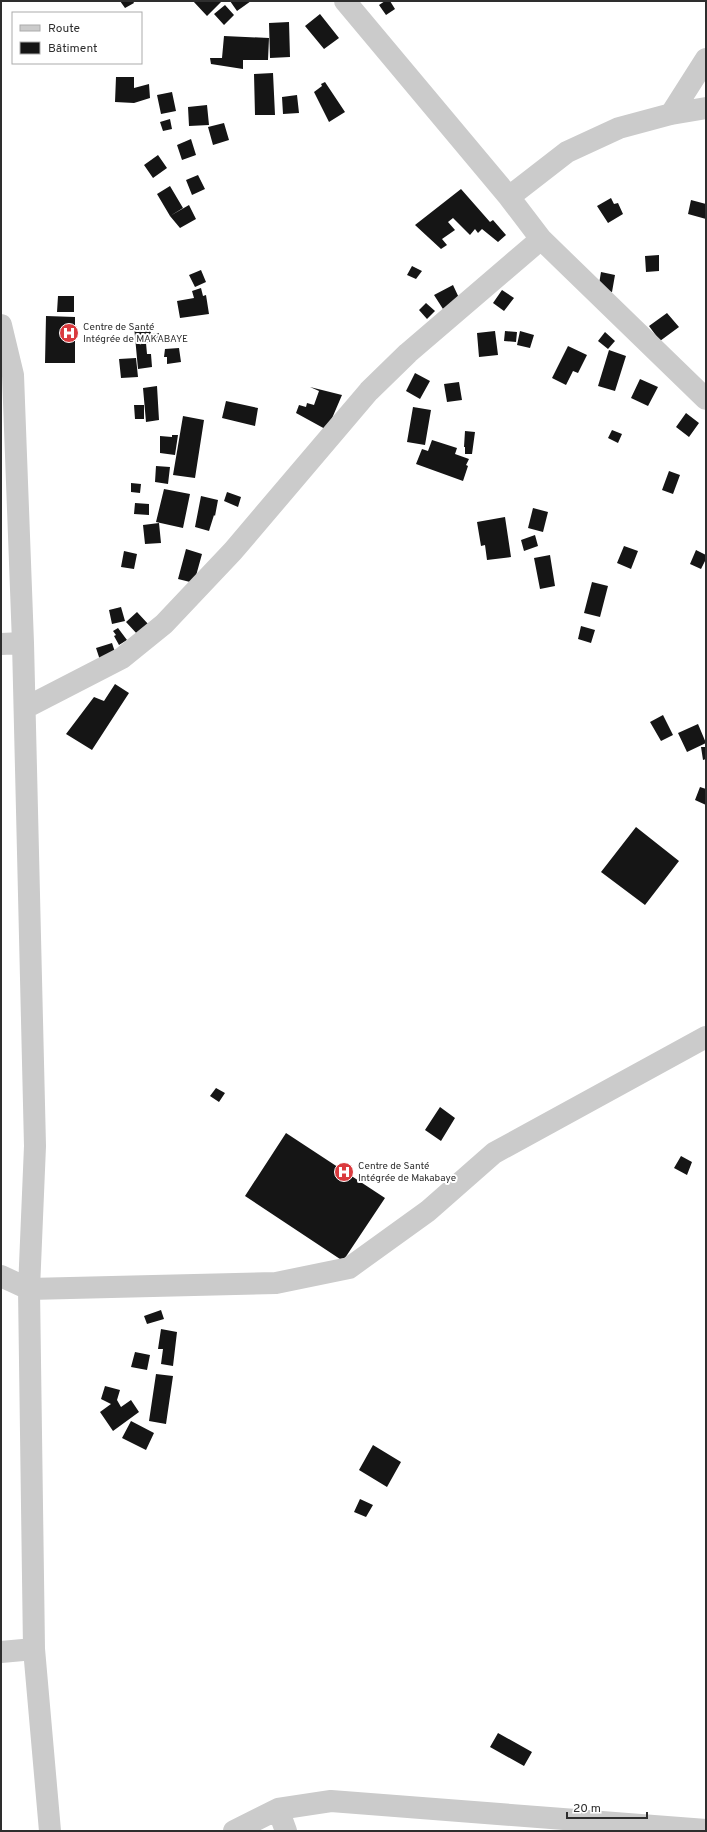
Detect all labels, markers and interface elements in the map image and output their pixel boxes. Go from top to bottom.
legend [12,12,142,64]
text: Route [48,21,80,37]
text: Bâtiment [48,41,98,57]
place label: Centre de Santé Intégrée de MAKABAYE [83,321,188,346]
hospital icon: Centre de Santé Intégrée de MAKABAYE [58,322,80,344]
place label: Centre de Santé Intégrée de Makabaye [358,1160,456,1185]
hospital icon: Centre de Santé Intégrée de Makabaye [333,1161,355,1183]
scale bar [567,1794,647,1820]
text: 20 m [573,1801,601,1817]

